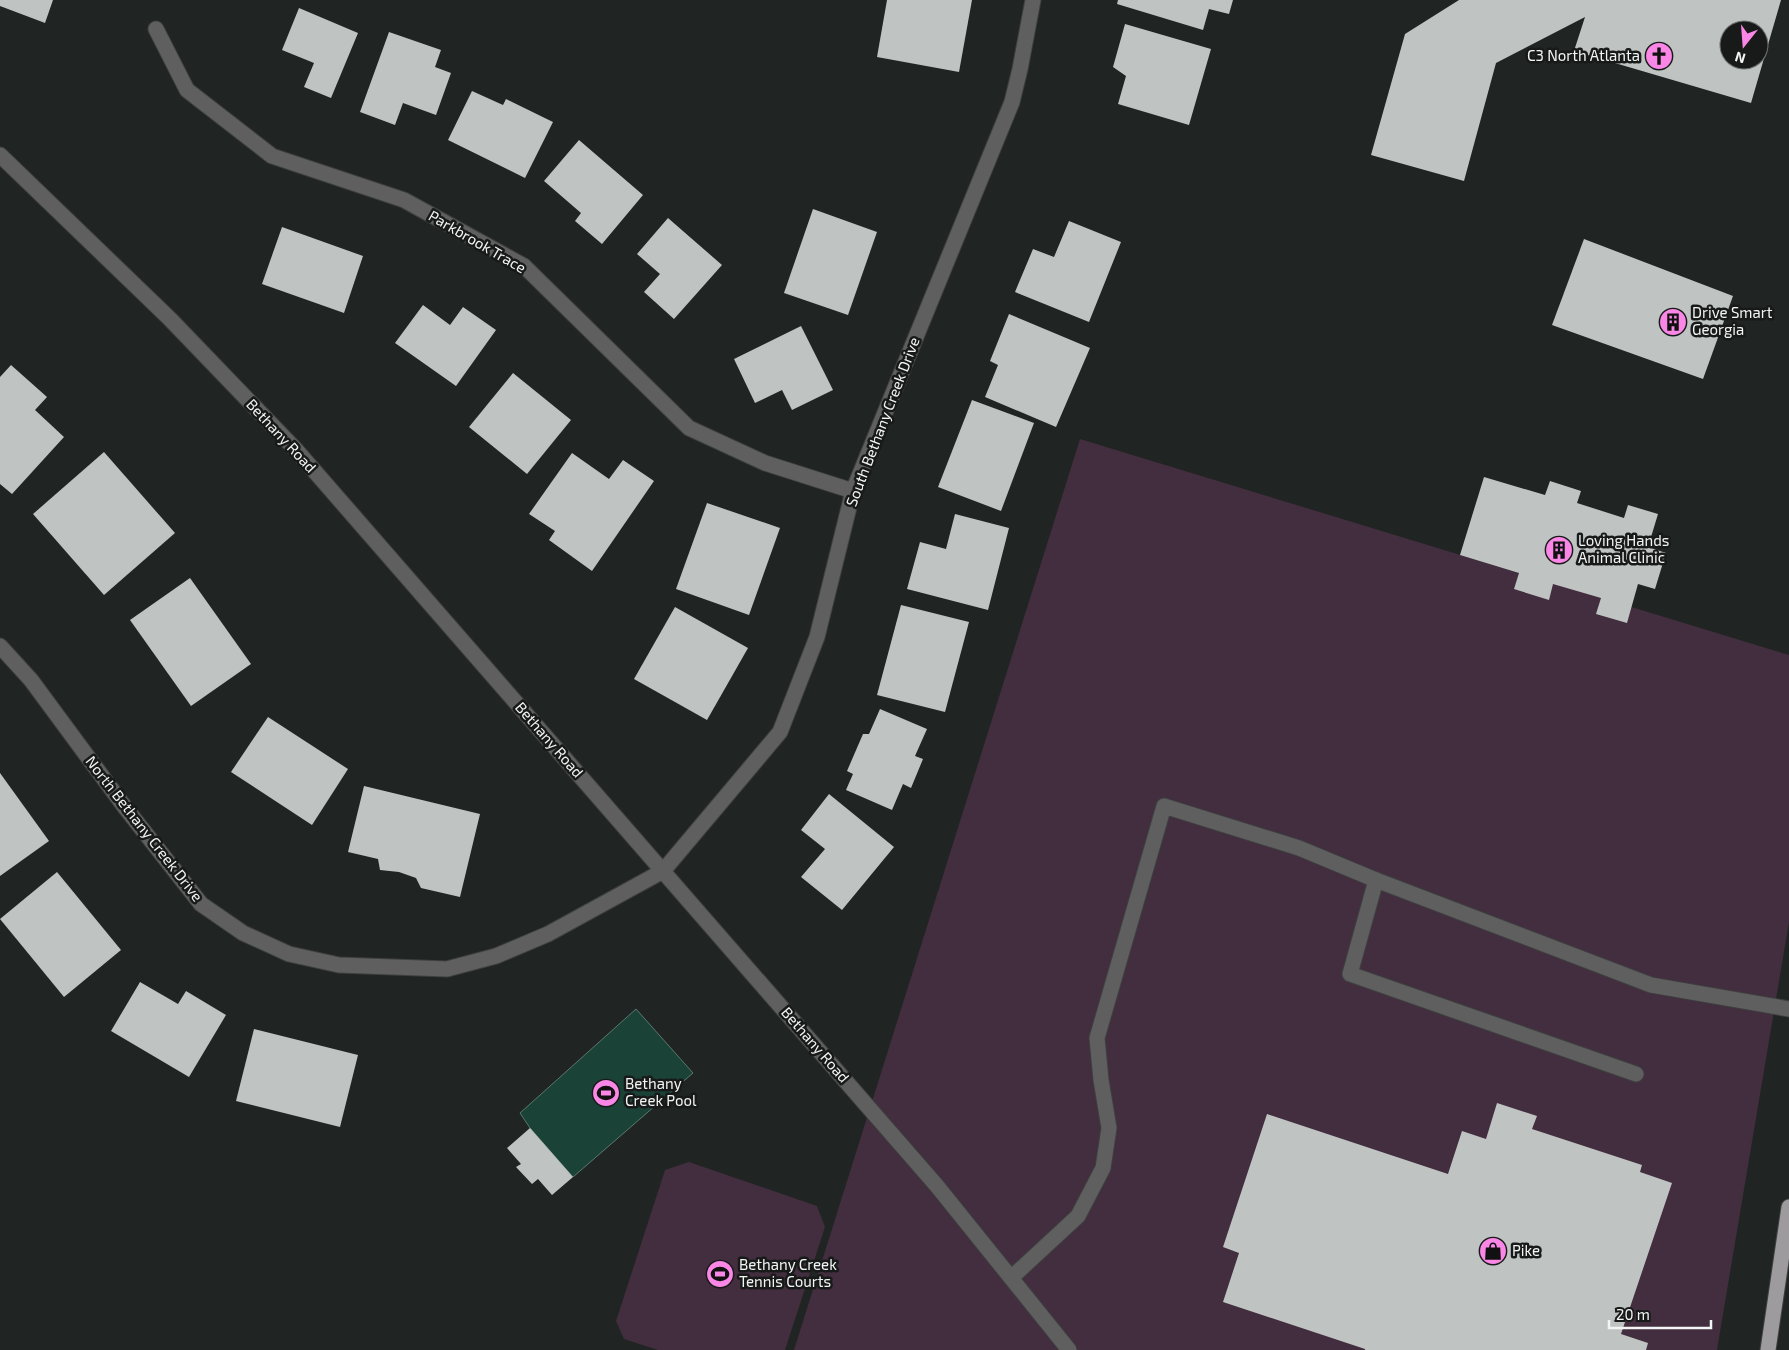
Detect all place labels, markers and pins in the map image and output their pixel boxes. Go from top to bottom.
church icon: C3 North Atlanta [1644,41,1674,71]
place label: C3 North Atlanta [1527,46,1640,64]
place label: Drive Smart Georgia [1692,303,1773,338]
building icon: Drive Smart Georgia [1658,307,1688,337]
place label: Loving Hands Animal Clinic [1578,531,1669,566]
building icon: Loving Hands Animal Clinic [1544,535,1574,565]
place label: Bethany Creek Pool [625,1074,697,1109]
sports icon: Bethany Creek Pool [591,1078,621,1108]
shop icon: Pike [1478,1236,1508,1266]
place label: Pike [1512,1241,1540,1259]
place label: Bethany Creek Tennis Courts [739,1255,837,1290]
sports icon: Bethany Creek Tennis Courts [705,1259,735,1289]

